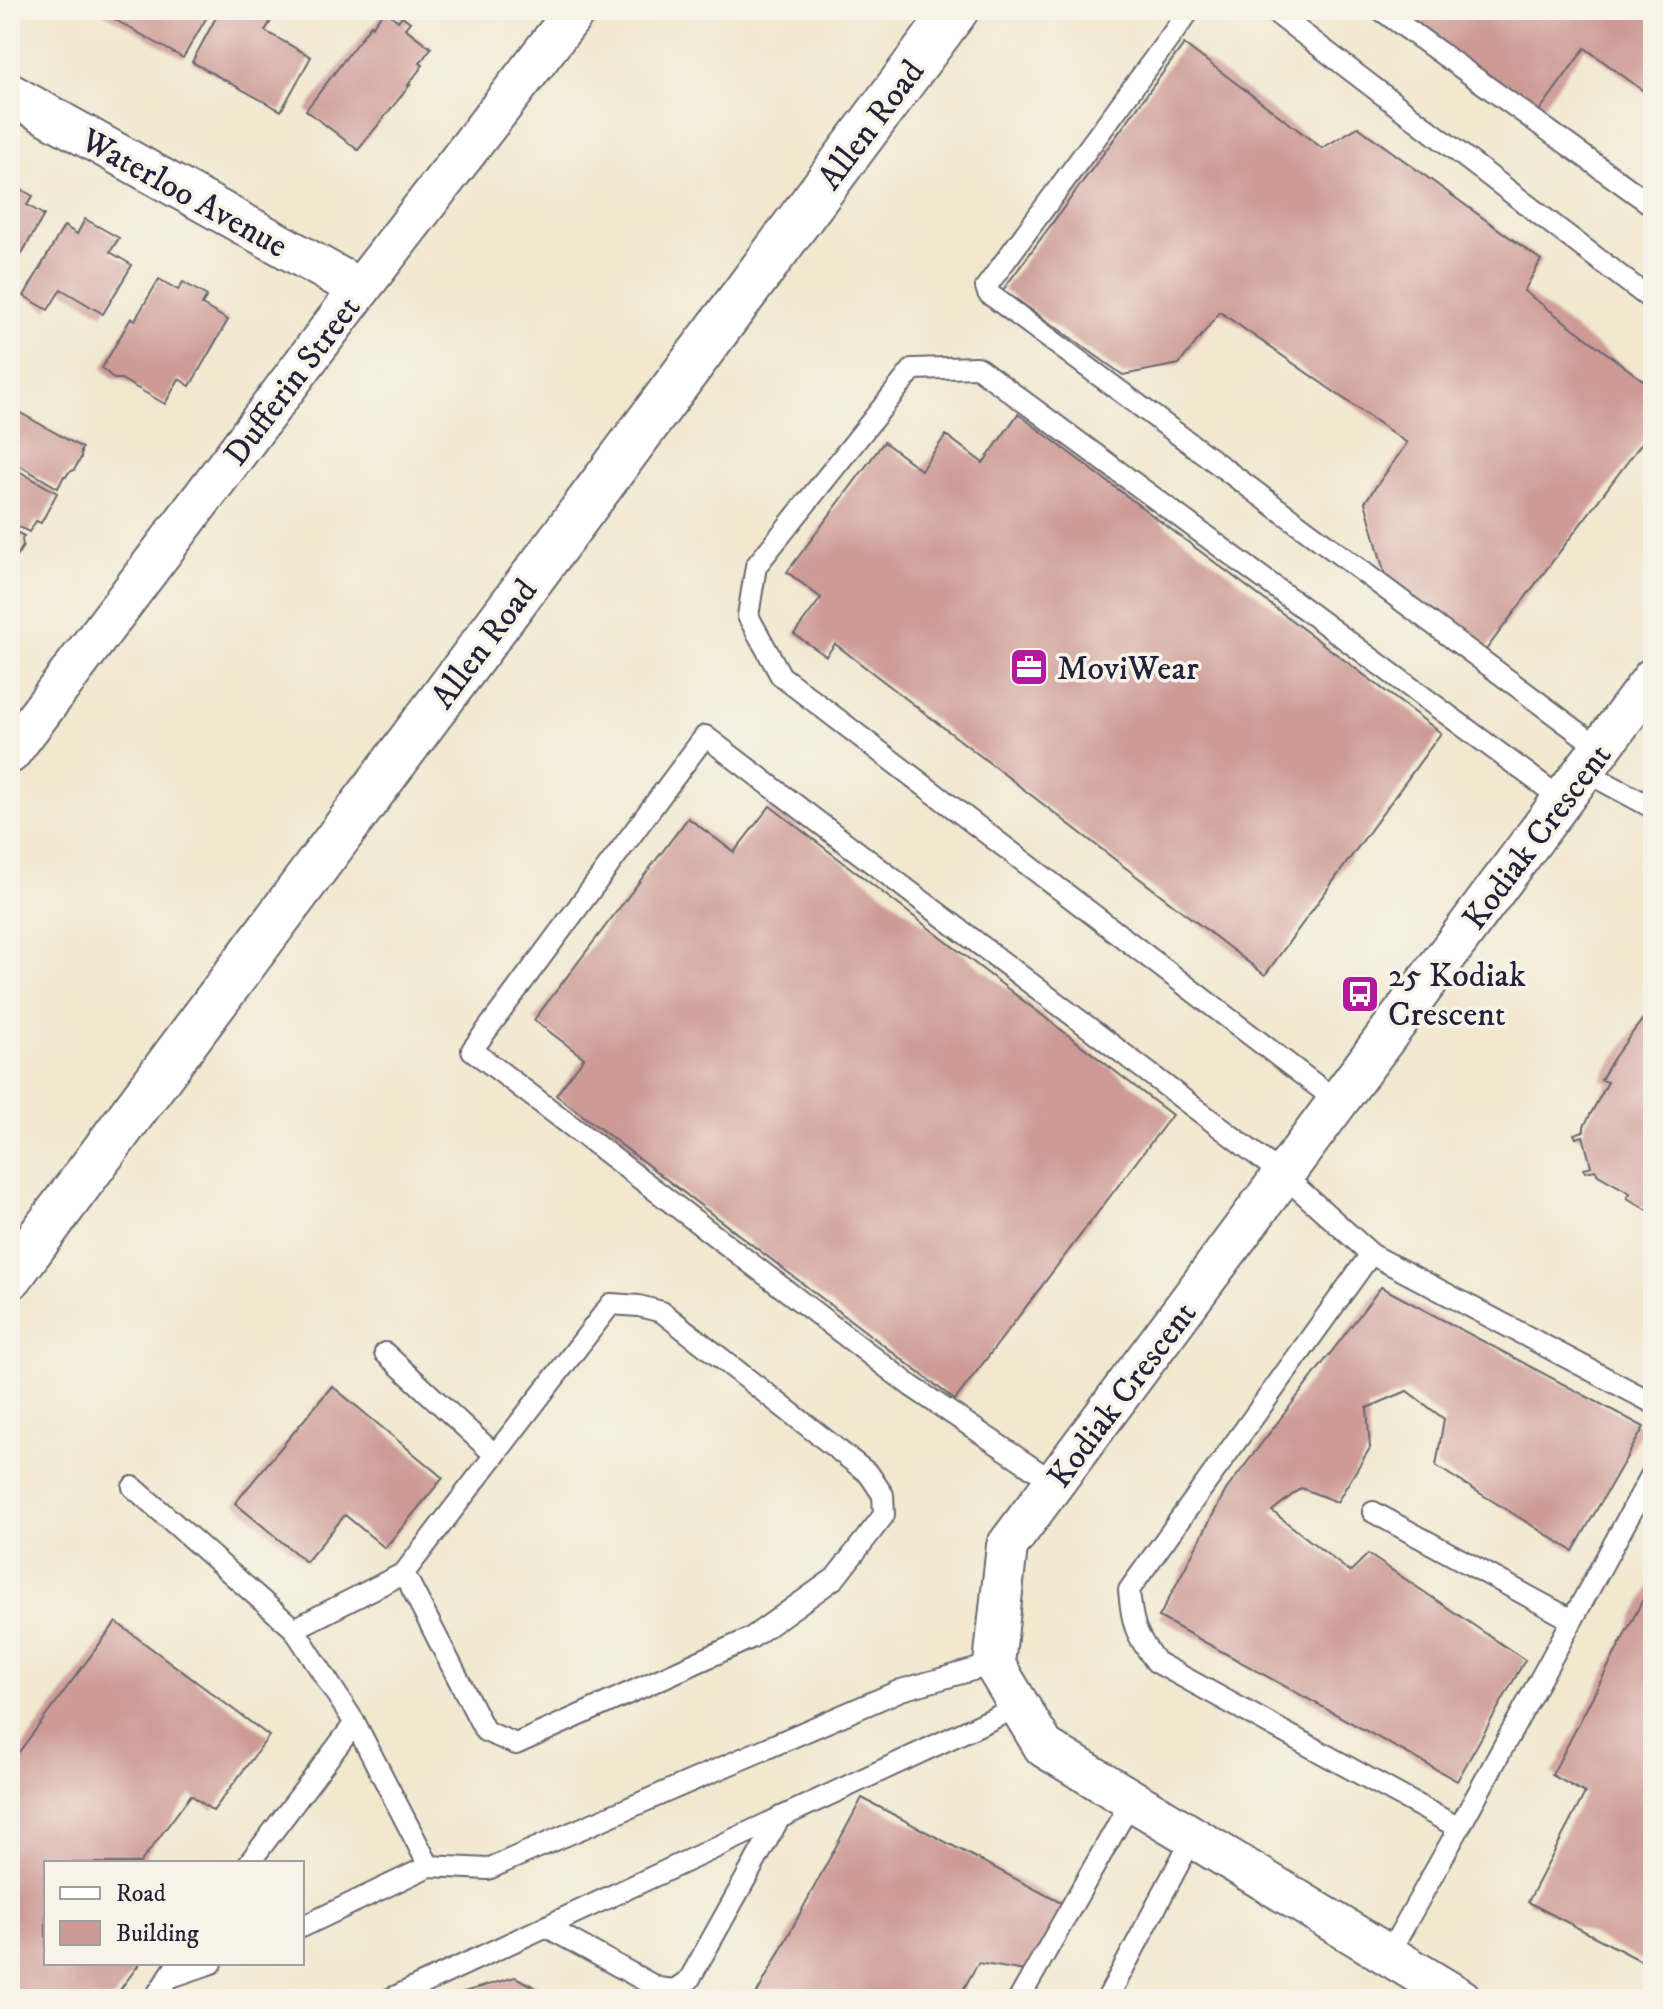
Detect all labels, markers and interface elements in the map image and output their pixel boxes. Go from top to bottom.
street label: Allen Road [809,52,934,198]
street label: Waterloo Avenue [73,119,295,268]
street label: Dufferin Street [215,288,370,474]
street label: Allen Road [422,571,547,717]
office icon: MoviWear [1008,646,1050,688]
place label: MoviWear [1057,648,1199,690]
street label: Kodiak Crescent [1454,736,1621,939]
place label: 25 Kodiak Crescent [1388,955,1526,1036]
bus stop icon: 25 Kodiak Crescent [1339,973,1381,1015]
street label: Kodiak Crescent [1039,1294,1206,1497]
legend [44,1861,304,1965]
text: Road [116,1879,166,1909]
text: Building [116,1919,199,1949]

